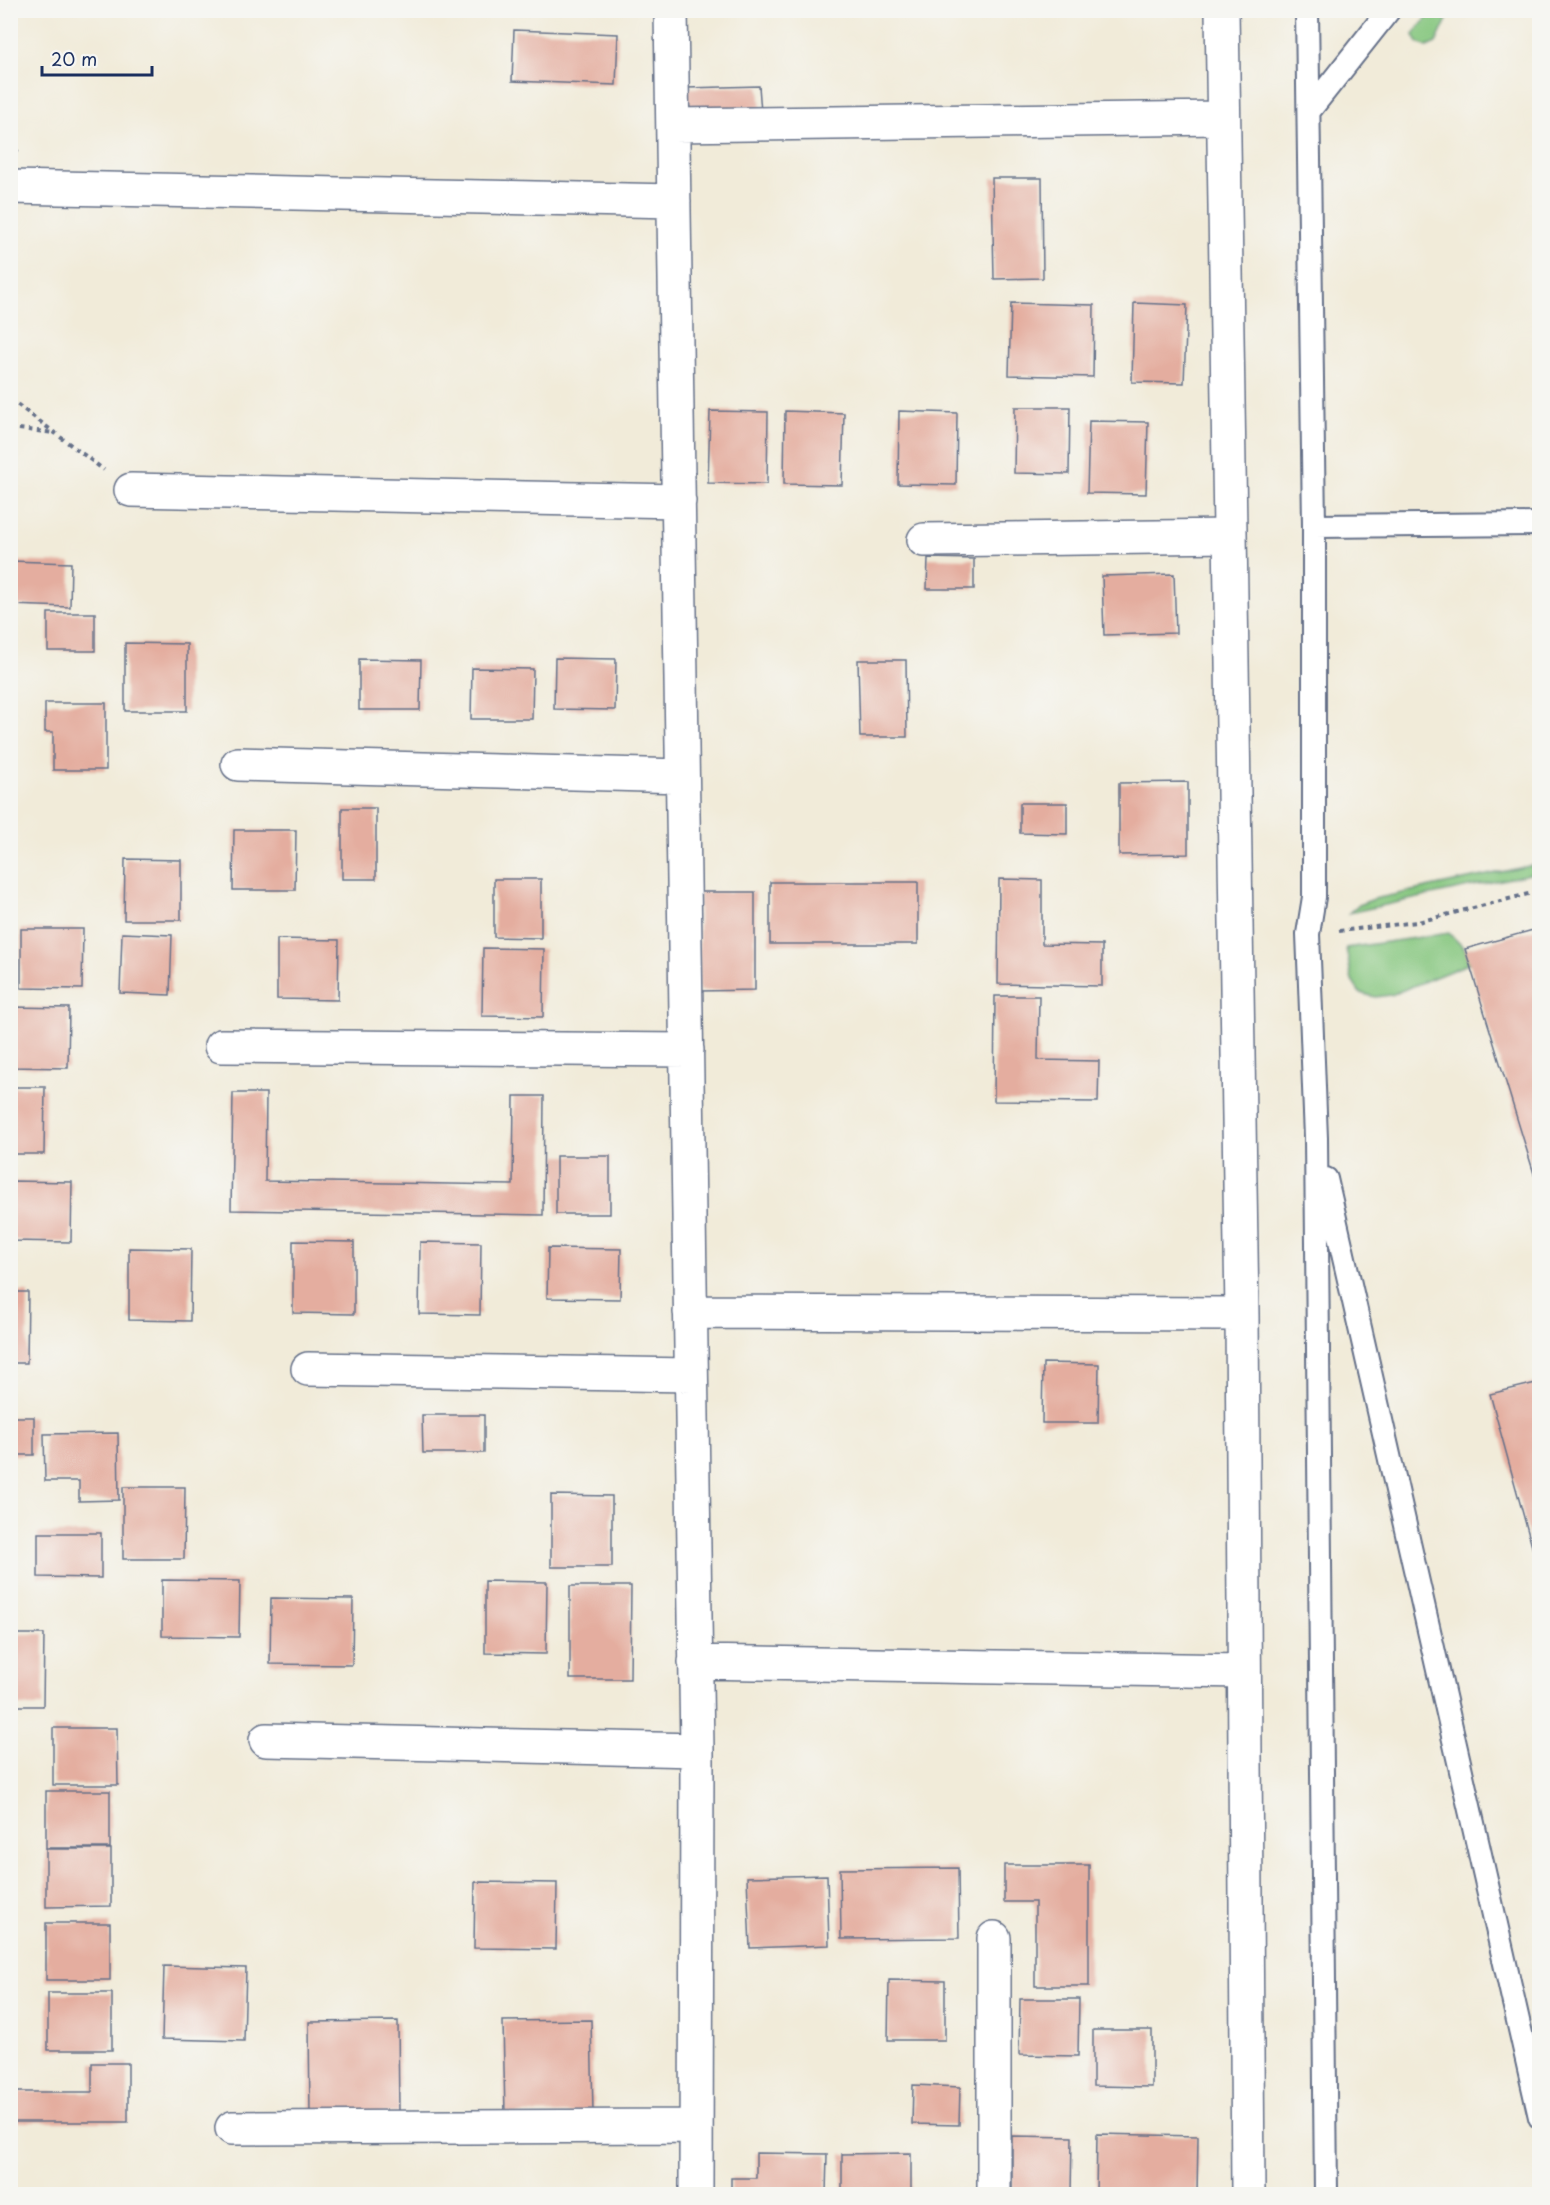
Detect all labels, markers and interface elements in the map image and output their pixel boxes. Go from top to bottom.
scale bar [42,39,152,77]
text: 20 m [51,45,97,72]

